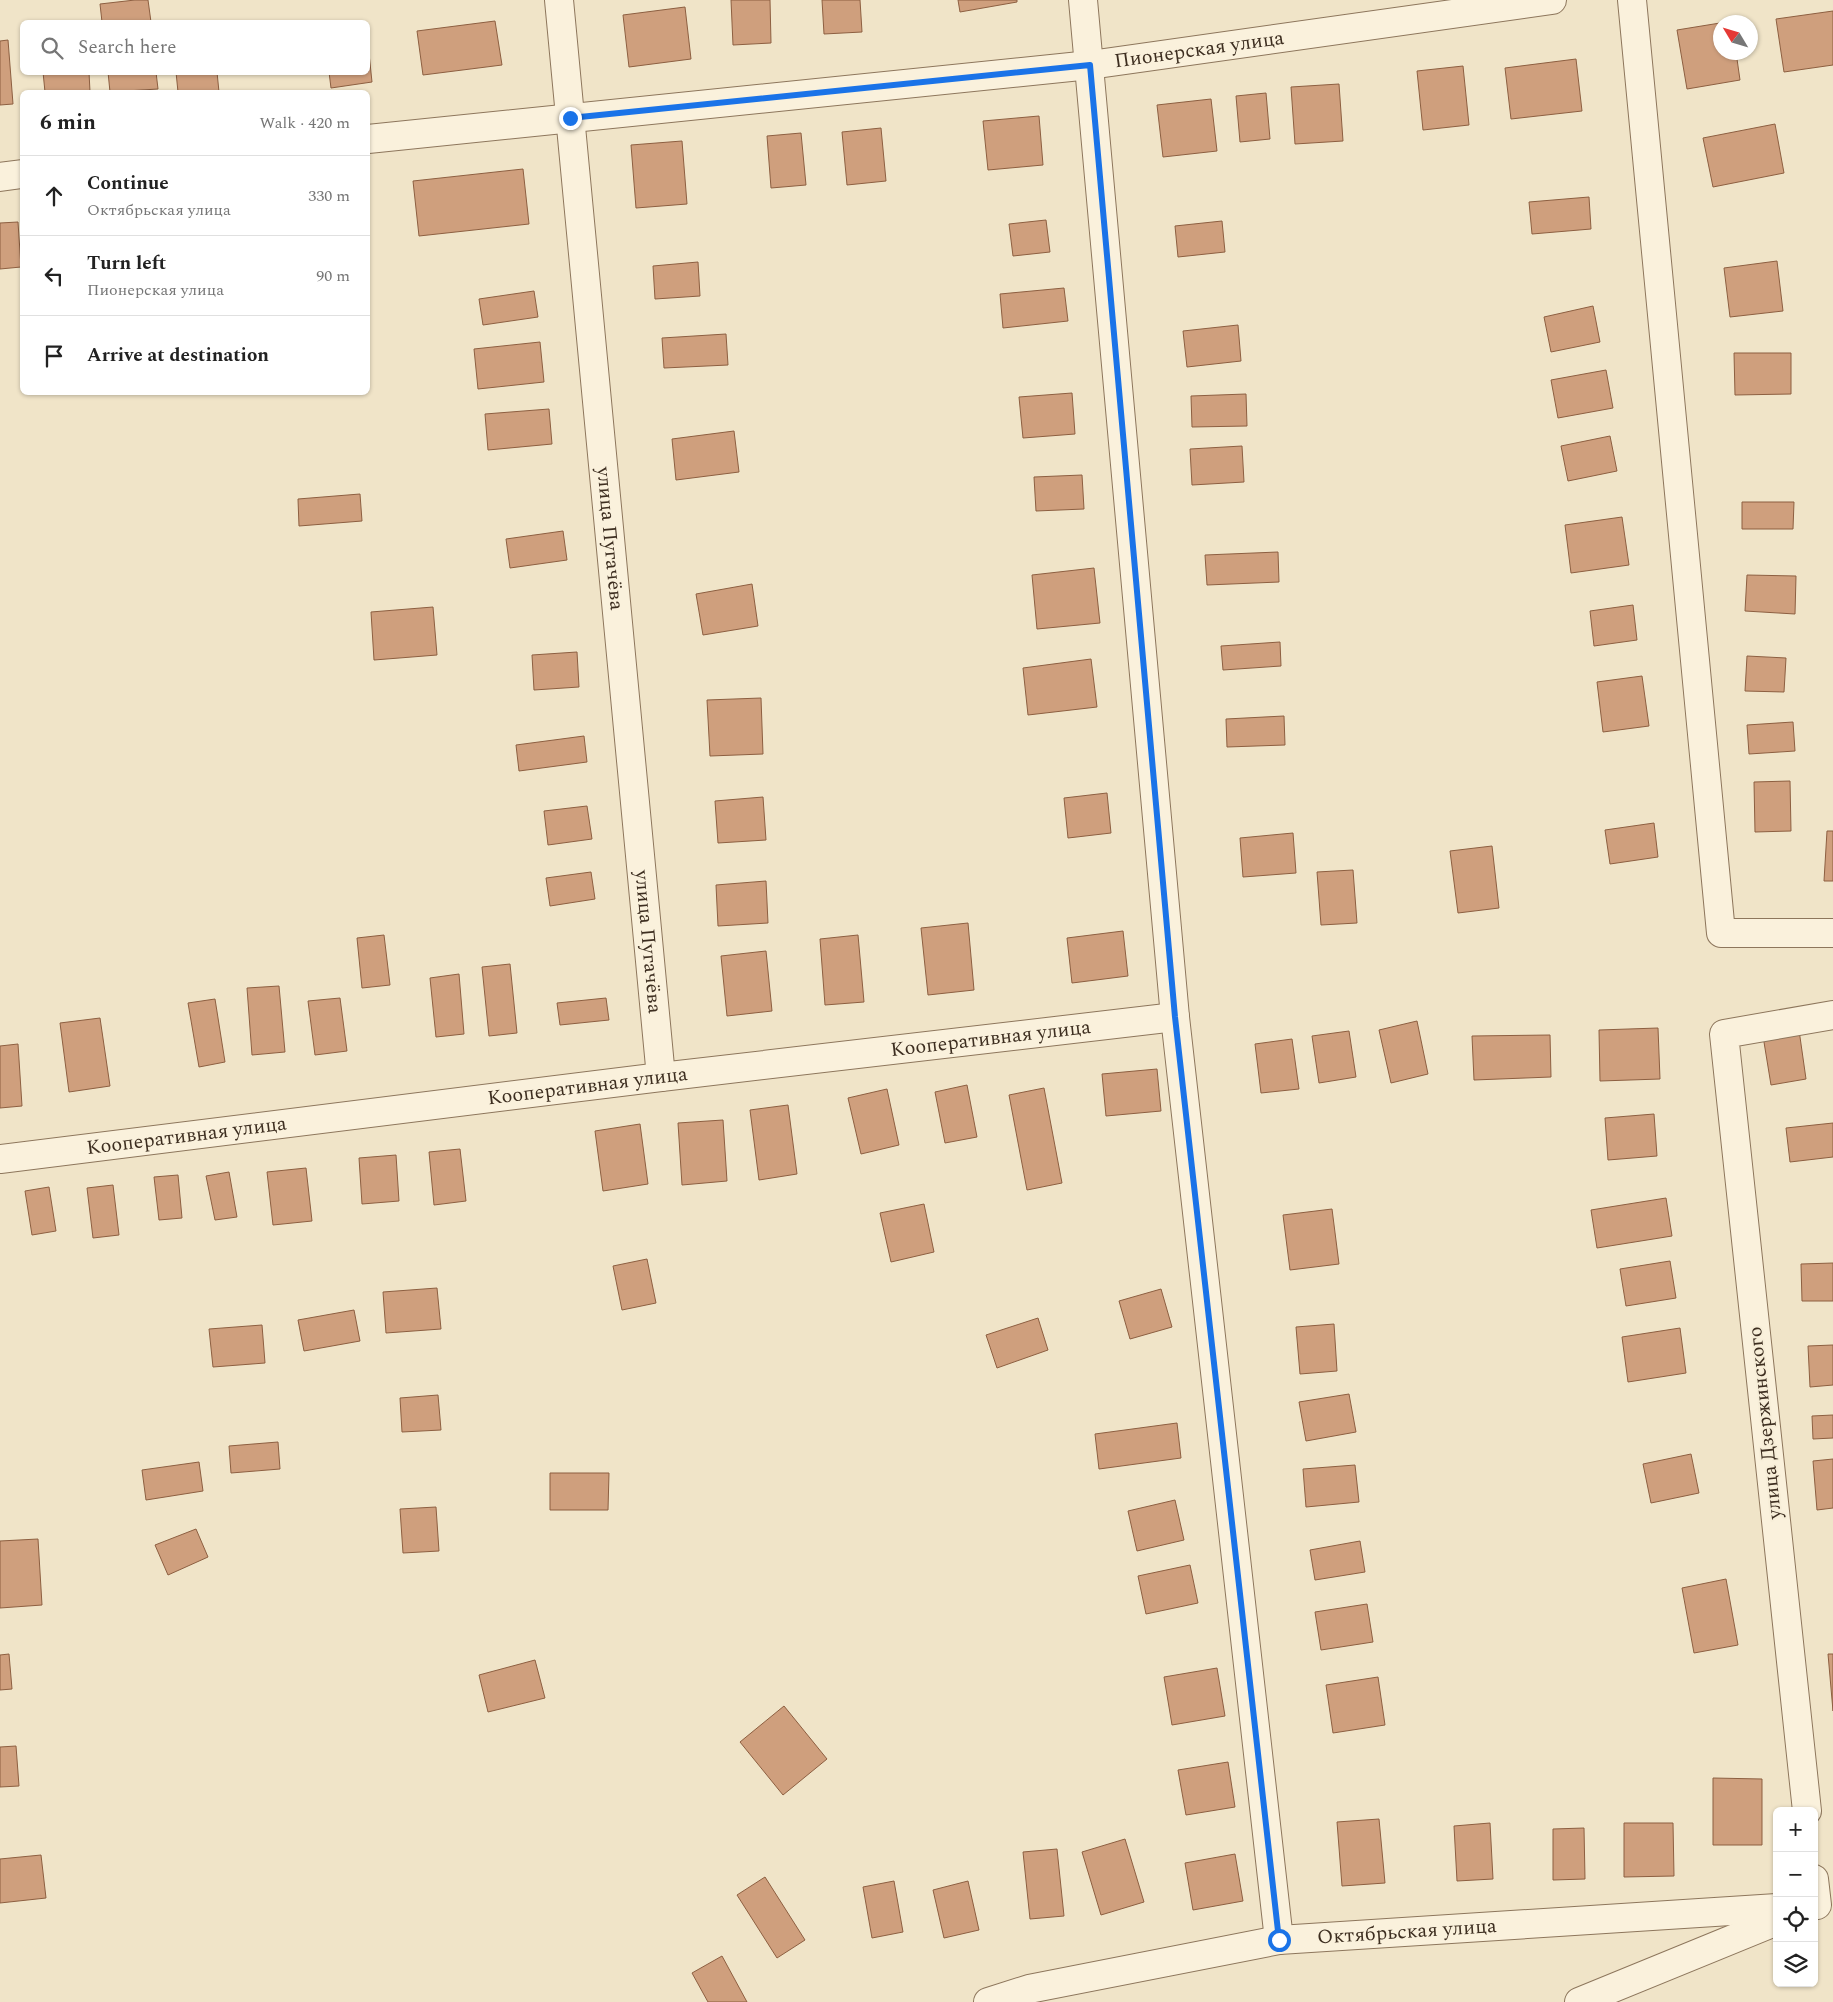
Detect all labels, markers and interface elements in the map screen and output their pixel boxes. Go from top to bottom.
north arrow [1713,15,1758,60]
search box [20,20,370,75]
street label: Пионерская улица [1112,23,1286,76]
text: Search here [78,33,177,62]
icon: search [38,34,66,62]
text: 6 min [40,107,96,139]
route end [559,107,582,130]
text: Walk · 420 m [259,111,350,135]
text: Continue [87,169,169,198]
icon: ahead [40,182,68,210]
text: 330 m [308,184,350,208]
text: Октябрьская улица [87,198,231,222]
text: Turn left [87,249,166,278]
icon: left [40,262,68,290]
text: 90 m [316,264,350,288]
text: Пионерская улица [87,278,224,302]
text: Arrive at destination [87,341,269,370]
icon: arrive [40,342,68,370]
street label: улица Пугачёва [588,465,632,612]
street label: улица Пугачёва [626,868,670,1015]
street label: Кооперативная улица [889,1012,1093,1065]
street label: Кооперативная улица [486,1059,689,1113]
street label: Кооперативная улица [85,1109,289,1163]
street label: улица Дзержинского [1740,1325,1790,1522]
map controls [1773,1807,1818,1987]
button: + [1773,1807,1818,1852]
button: − [1773,1852,1818,1897]
button: locate [1773,1897,1818,1942]
street label: Октябрьская улица [1316,1911,1498,1953]
route start [1268,1929,1291,1952]
button: layers [1773,1942,1818,1987]

